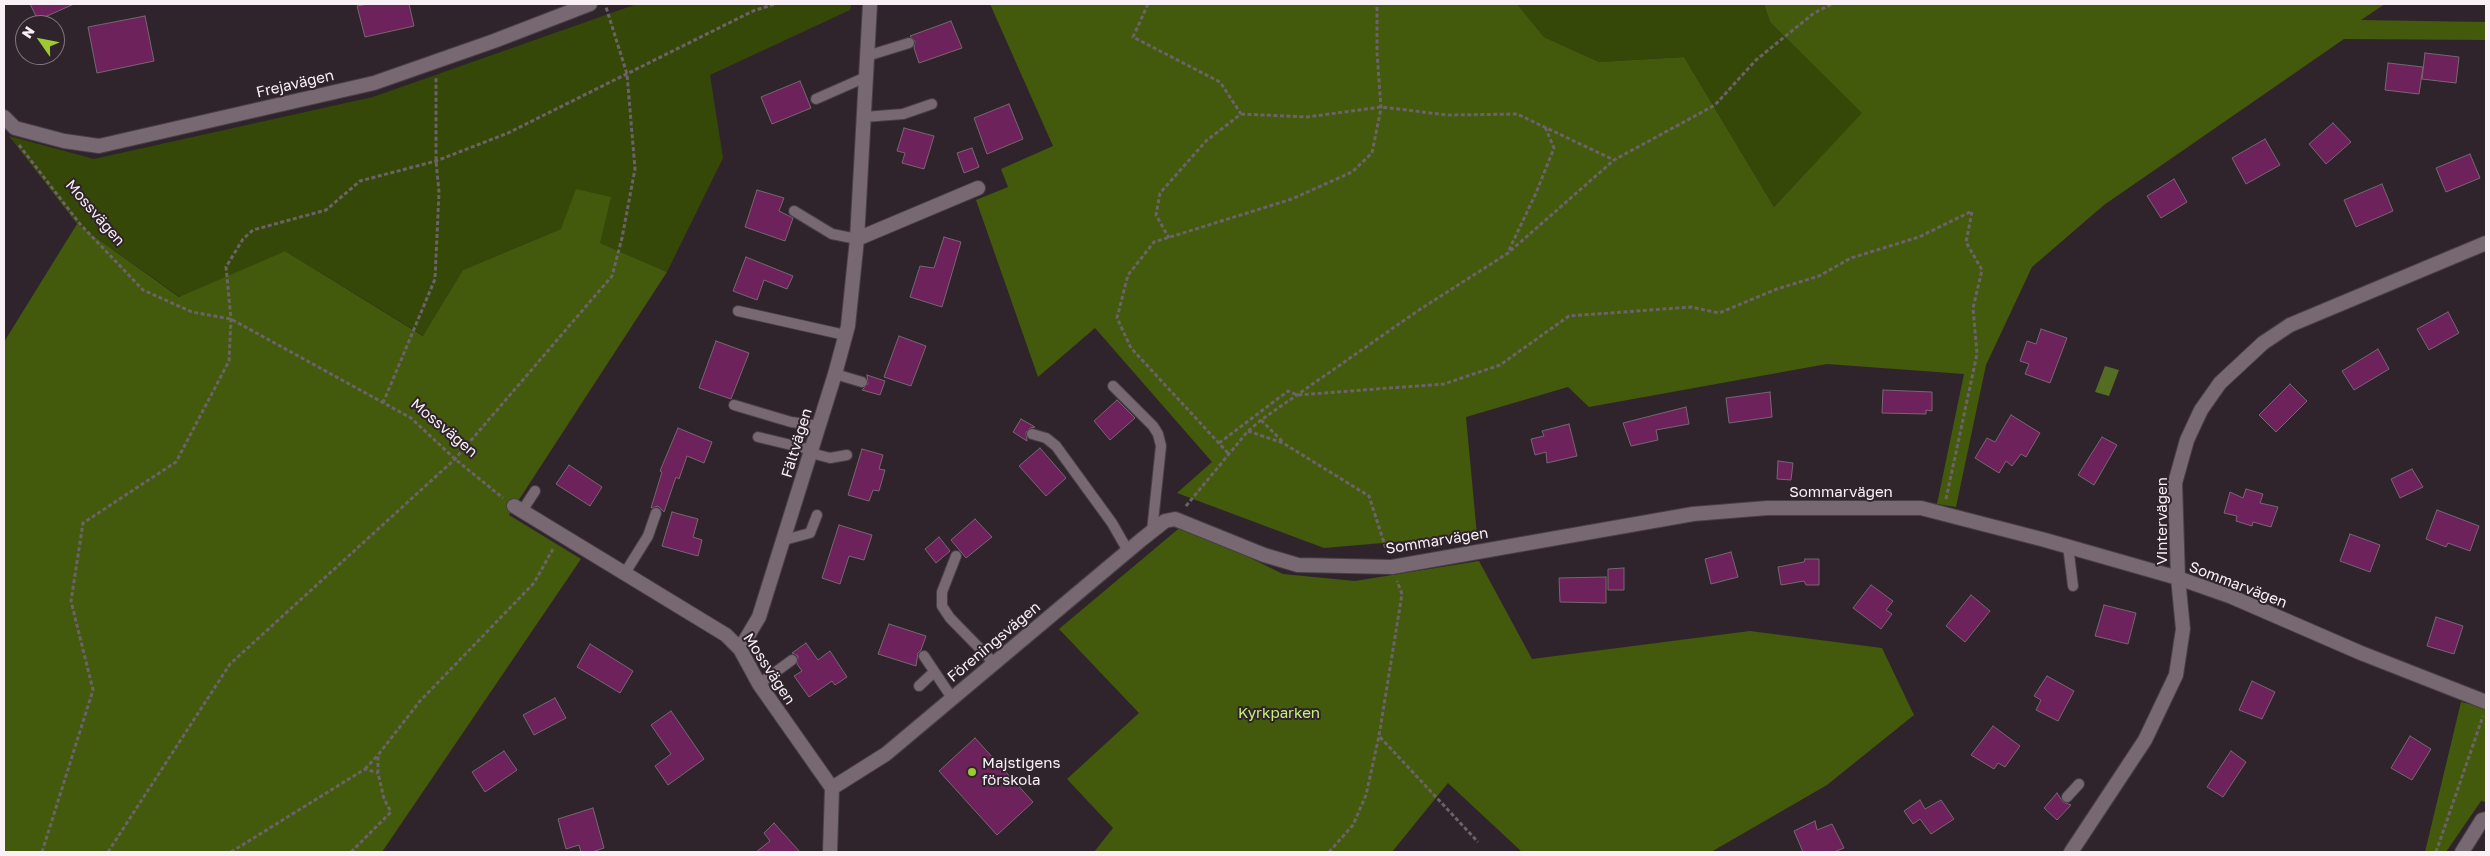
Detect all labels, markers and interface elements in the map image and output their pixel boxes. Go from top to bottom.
north arrow [15,15,65,65]
text: N [18,23,38,41]
street label: Frejavägen [254,66,336,102]
street label: Mossvägen [61,176,129,250]
street label: Mossvägen [407,395,481,461]
street label: Fältvägen [778,406,816,480]
street label: Vintervägen [2153,477,2171,565]
street label: Sommarvägen [1789,483,1893,501]
street label: Sommarvägen [1384,524,1490,558]
street label: Sommarvägen [2186,558,2290,612]
street label: Föreningsvägen [944,598,1044,686]
street label: Mossvägen [739,630,799,708]
park label: Kyrkparken [1238,704,1320,722]
place label: Majstigens förskola [982,754,1060,789]
marker: Majstigens förskola [966,766,978,778]

